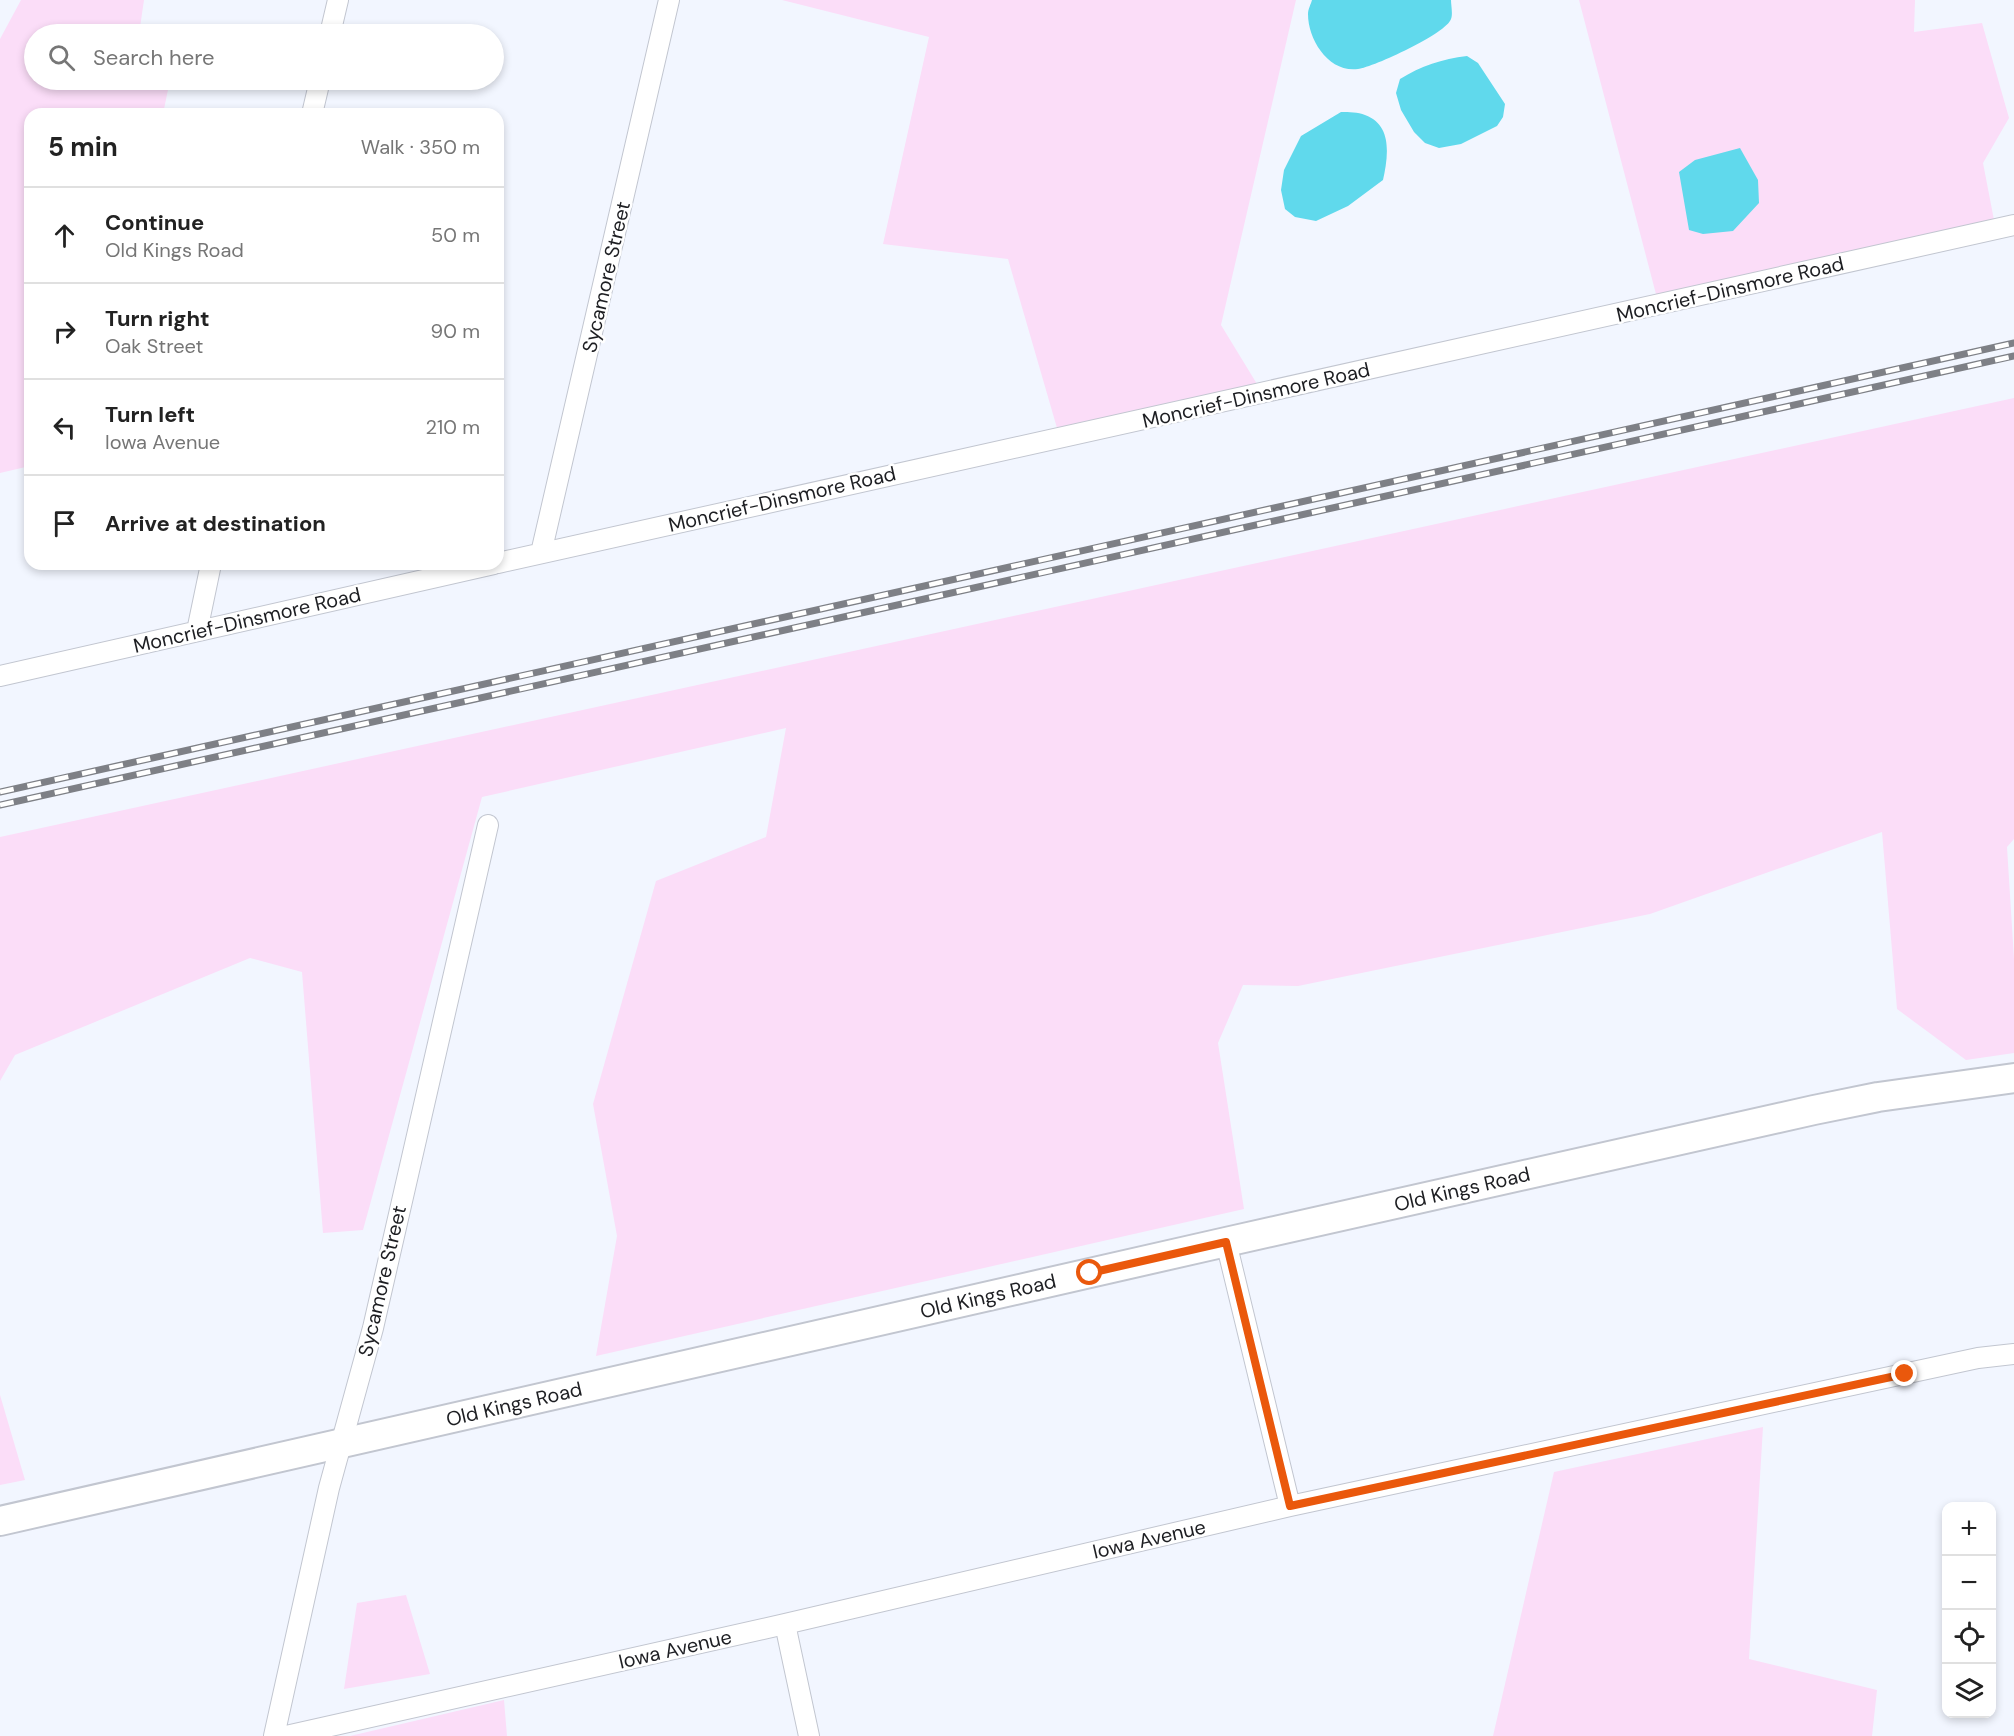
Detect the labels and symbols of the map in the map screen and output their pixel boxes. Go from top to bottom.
street label: Sycamore Street [576,199,636,355]
street label: Moncrief-Dinsmore Road [1614,250,1846,328]
street label: Moncrief-Dinsmore Road [1140,356,1372,434]
street label: Moncrief-Dinsmore Road [666,460,898,538]
street label: Moncrief-Dinsmore Road [131,581,363,659]
street label: Old Kings Road [1391,1161,1533,1217]
street label: Sycamore Street [352,1203,412,1359]
route start [1076,1259,1102,1285]
street label: Old Kings Road [917,1268,1059,1324]
route end [1891,1360,1917,1386]
street label: Old Kings Road [443,1376,585,1432]
street label: Iowa Avenue [1090,1513,1208,1565]
street label: Iowa Avenue [616,1623,734,1675]

